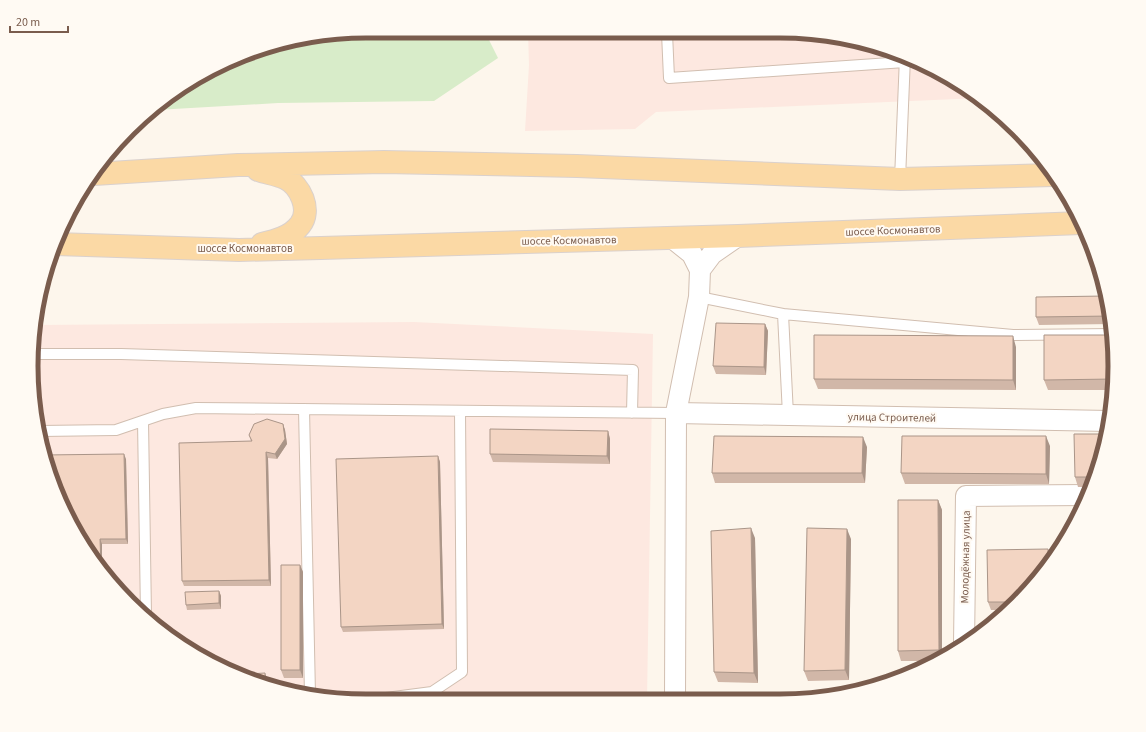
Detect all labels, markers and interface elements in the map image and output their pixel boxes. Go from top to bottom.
scale bar [10,8,68,34]
text: 20 m [16,14,40,31]
street label: шоссе Космонавтов [845,221,941,240]
street label: шоссе Космонавтов [521,232,617,249]
street label: шоссе Космонавтов [197,241,293,256]
street label: улица Строителей [848,409,936,426]
street label: Молодёжная улица [957,510,974,604]

